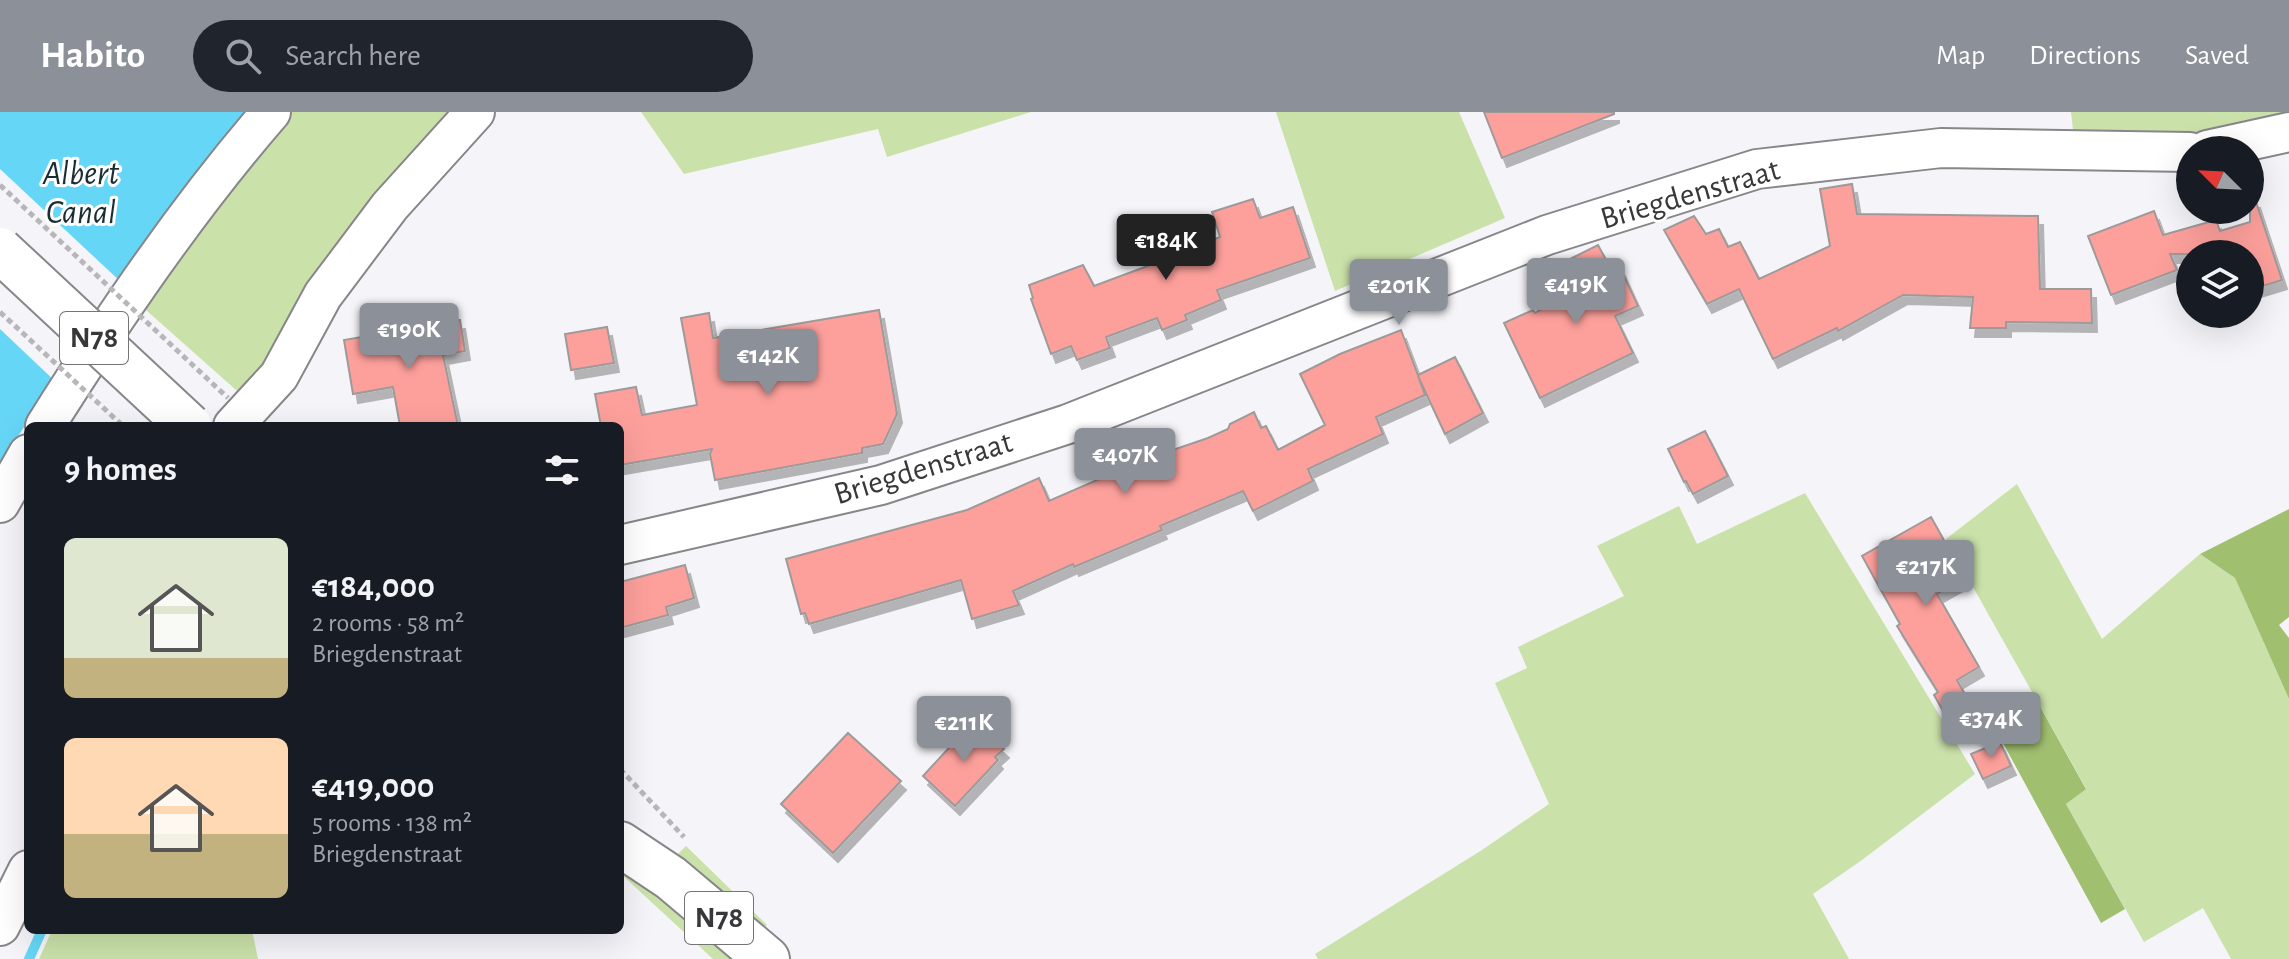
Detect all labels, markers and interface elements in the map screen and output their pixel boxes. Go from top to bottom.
search box [193,20,753,92]
icon: search [221,34,265,78]
text: Habito [40,37,145,75]
text: Search here [285,41,421,71]
text: Map [1936,42,1985,70]
text: Directions [2029,42,2141,70]
text: Saved [2185,42,2249,70]
north arrow [2176,136,2264,224]
map controls [2176,136,2264,328]
street label: Briegdenstraat [1597,153,1783,235]
water label: Albert Canal [42,157,120,230]
pin: €184K [1110,214,1222,282]
text: €184K [1135,227,1197,253]
button: layers [2176,240,2264,328]
pin: €419K [1520,258,1632,326]
pin: €201K [1343,259,1455,327]
text: €419K [1545,271,1607,297]
text: €201K [1368,272,1430,298]
pin: €190K [353,303,465,371]
road number: N78 [60,312,128,364]
text: €190K [378,316,440,342]
pin: €142K [712,329,824,397]
text: €142K [737,342,799,368]
street label: Briegdenstraat [830,426,1016,510]
pin: €407K [1069,428,1181,496]
text: €407K [1092,441,1158,467]
icon: filters [540,448,584,492]
text: 9 homes [64,453,177,487]
pin: €217K [1870,540,1982,608]
text: €217K [1896,553,1956,579]
icon: home [128,570,224,666]
text: €184,000 [312,570,435,604]
text: 2 rooms · 58 m² [312,610,464,636]
text: Briegdenstraat [312,641,462,667]
pin: €374K [1935,692,2047,760]
pin: €211K [908,696,1020,764]
text: €374K [1960,705,2022,731]
text: €211K [935,709,993,735]
icon: home [128,770,224,866]
text: €419,000 [312,770,435,804]
text: 5 rooms · 138 m² [312,810,472,836]
text: Briegdenstraat [312,841,462,867]
road number: N78 [685,892,753,944]

